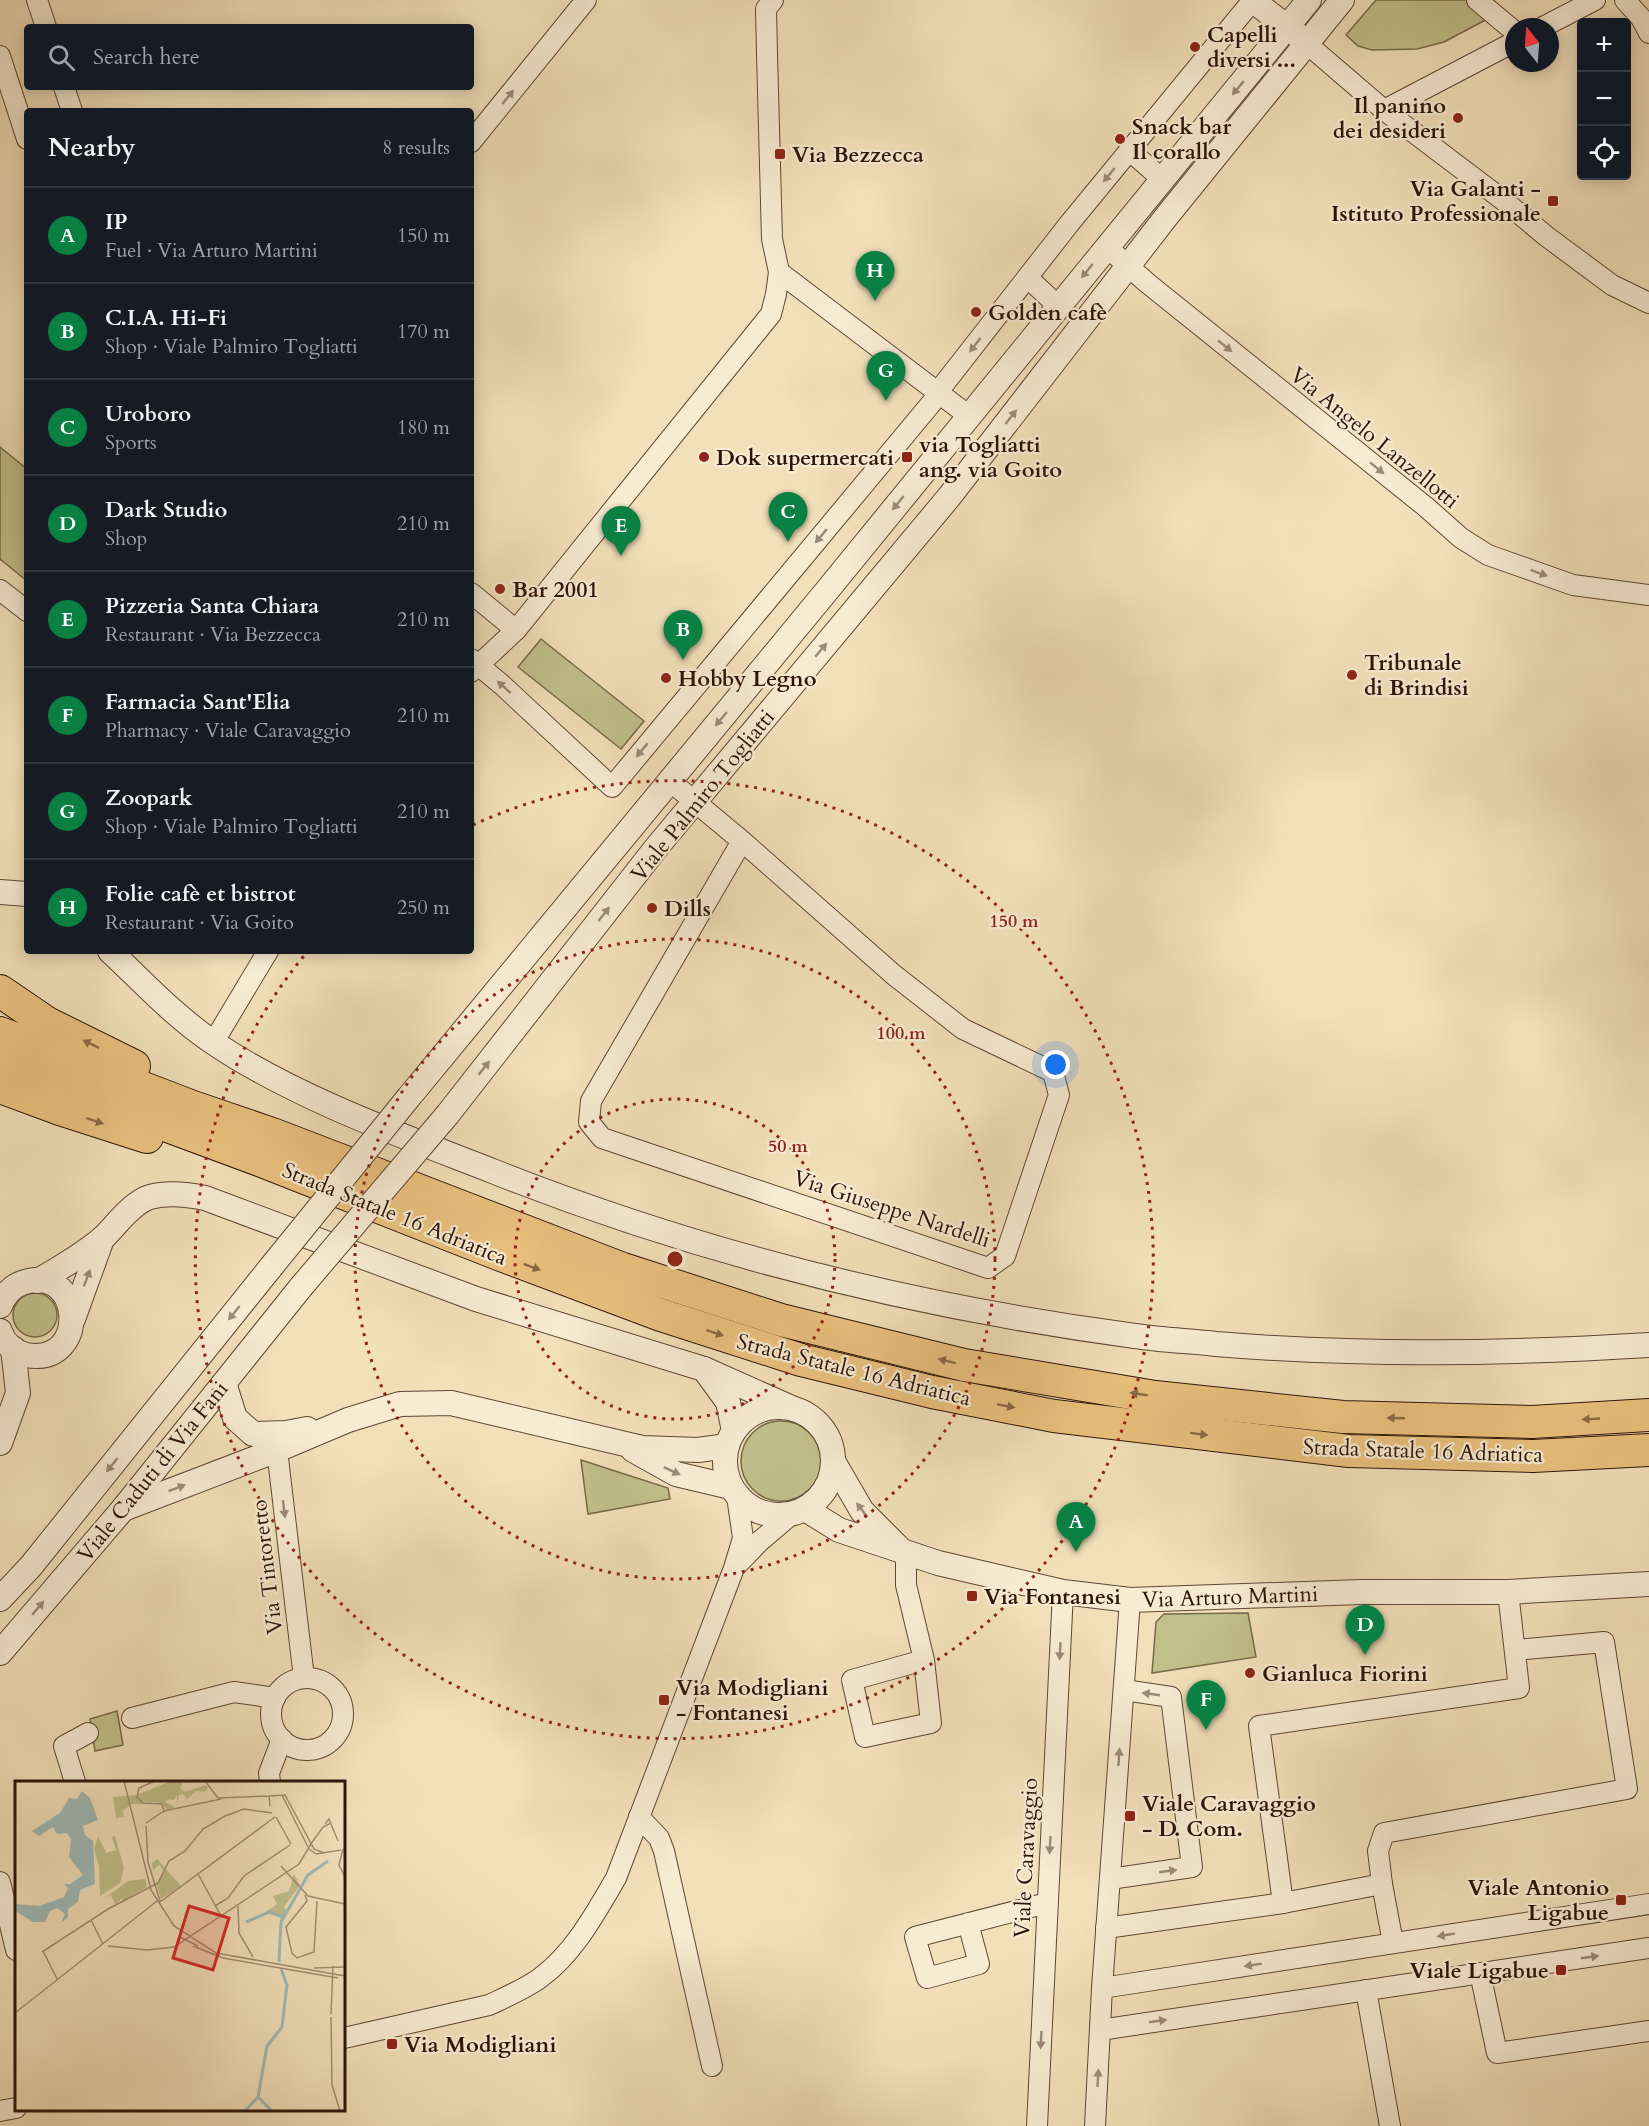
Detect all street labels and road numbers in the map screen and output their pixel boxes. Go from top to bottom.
street label: Via Angelo Lanzellotti [1283,360,1465,516]
street label: Viale Palmiro Togliatti [624,703,782,888]
street label: Strada Statale 16 Adriatica [278,1155,512,1273]
street label: Via Giuseppe Nardelli [789,1163,994,1255]
street label: Strada Statale 16 Adriatica [734,1326,974,1414]
street label: Viale Caduti di Via Fani [70,1375,235,1568]
street label: Strada Statale 16 Adriatica [1302,1432,1544,1470]
street label: Via Tintoretto [244,1498,290,1636]
street label: Via Arturo Martini [1141,1579,1319,1615]
street label: Viale Caravaggio [1007,1777,1045,1939]

